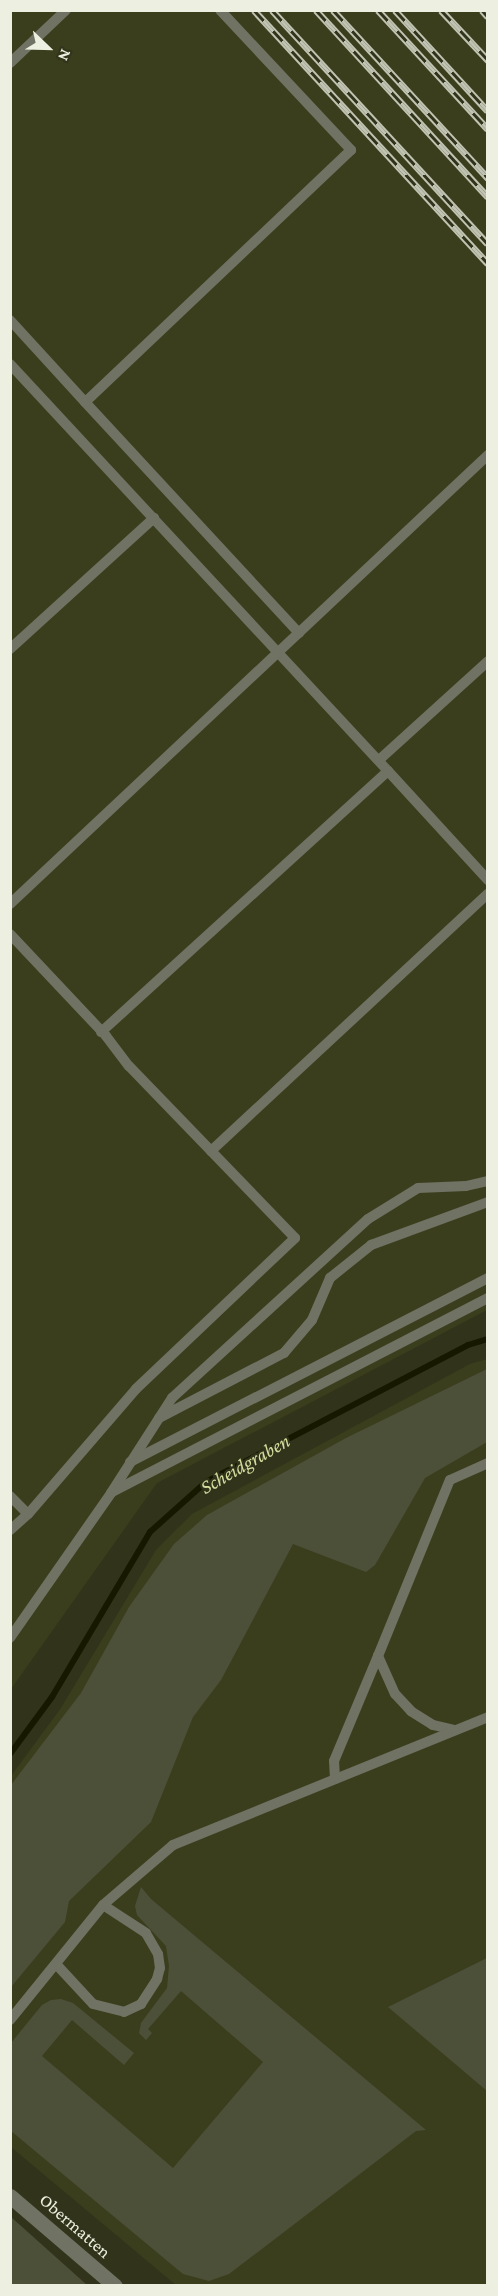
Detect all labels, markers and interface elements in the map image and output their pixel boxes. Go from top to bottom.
north arrow [18,18,78,78]
text: N [55,47,75,64]
water label: Scheidgraben [196,1429,294,1499]
street label: Obermatten [35,2189,115,2263]

